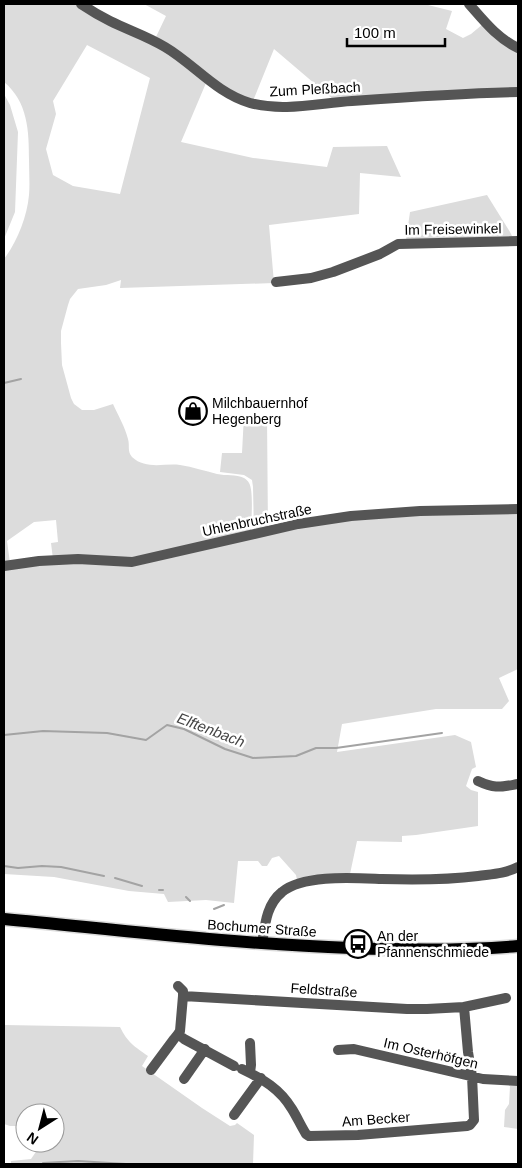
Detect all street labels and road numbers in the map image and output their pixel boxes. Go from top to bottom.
street label: Zum Pleßbach [269,79,361,99]
street label: Im Freisewinkel [404,220,502,238]
street label: Uhlenbruchstraße [201,501,313,539]
street label: Bochumer Straße [207,916,317,940]
street label: Feldstraße [290,980,358,1000]
street label: Im Osterhöfgen [382,1034,480,1072]
street label: Am Becker [341,1109,411,1129]

